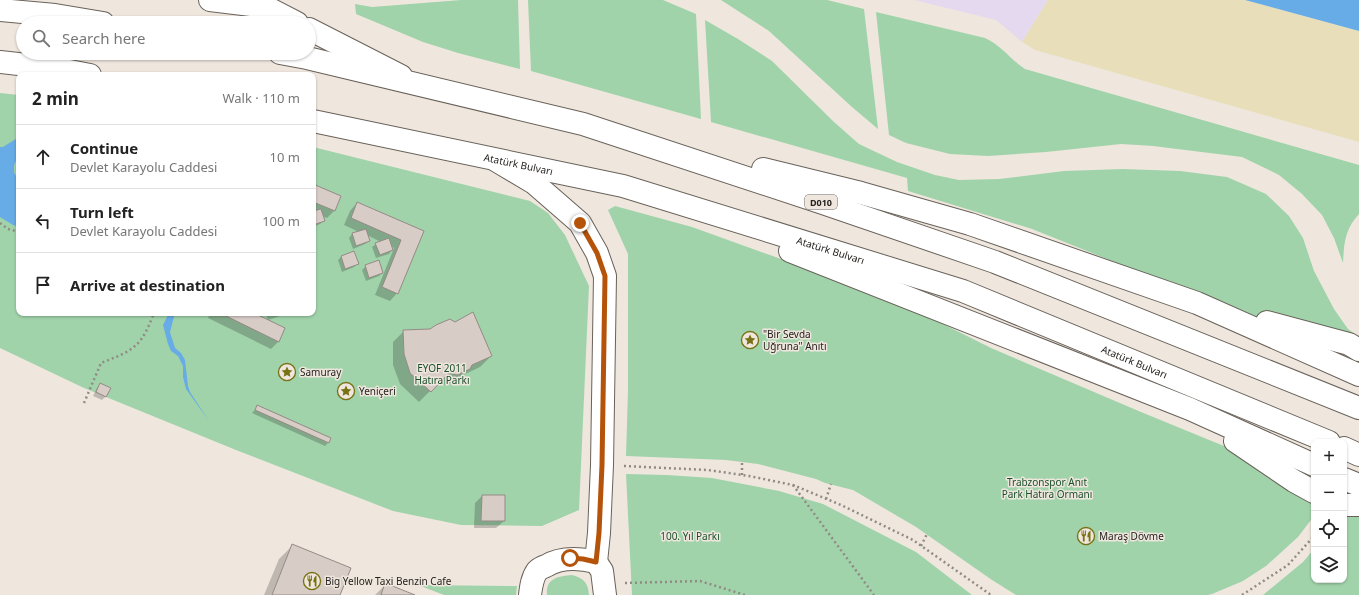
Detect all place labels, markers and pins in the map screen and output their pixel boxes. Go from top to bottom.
place label: "Bir Sevda Uğruna" Anıtı [763,327,826,353]
place icon: "Bir Sevda Uğruna" Anıtı [740,330,760,350]
place icon: Samuray [277,362,297,382]
place label: Samuray [300,365,342,379]
place icon: Yeniçeri [336,381,356,401]
place label: Yeniçeri [359,384,396,398]
restaurant icon: Maraş Dövme [1076,526,1096,546]
place label: Maraş Dövme [1099,529,1164,543]
restaurant icon: Big Yellow Taxi Benzin Cafe [302,571,322,591]
place label: Big Yellow Taxi Benzin Cafe [325,574,452,588]

